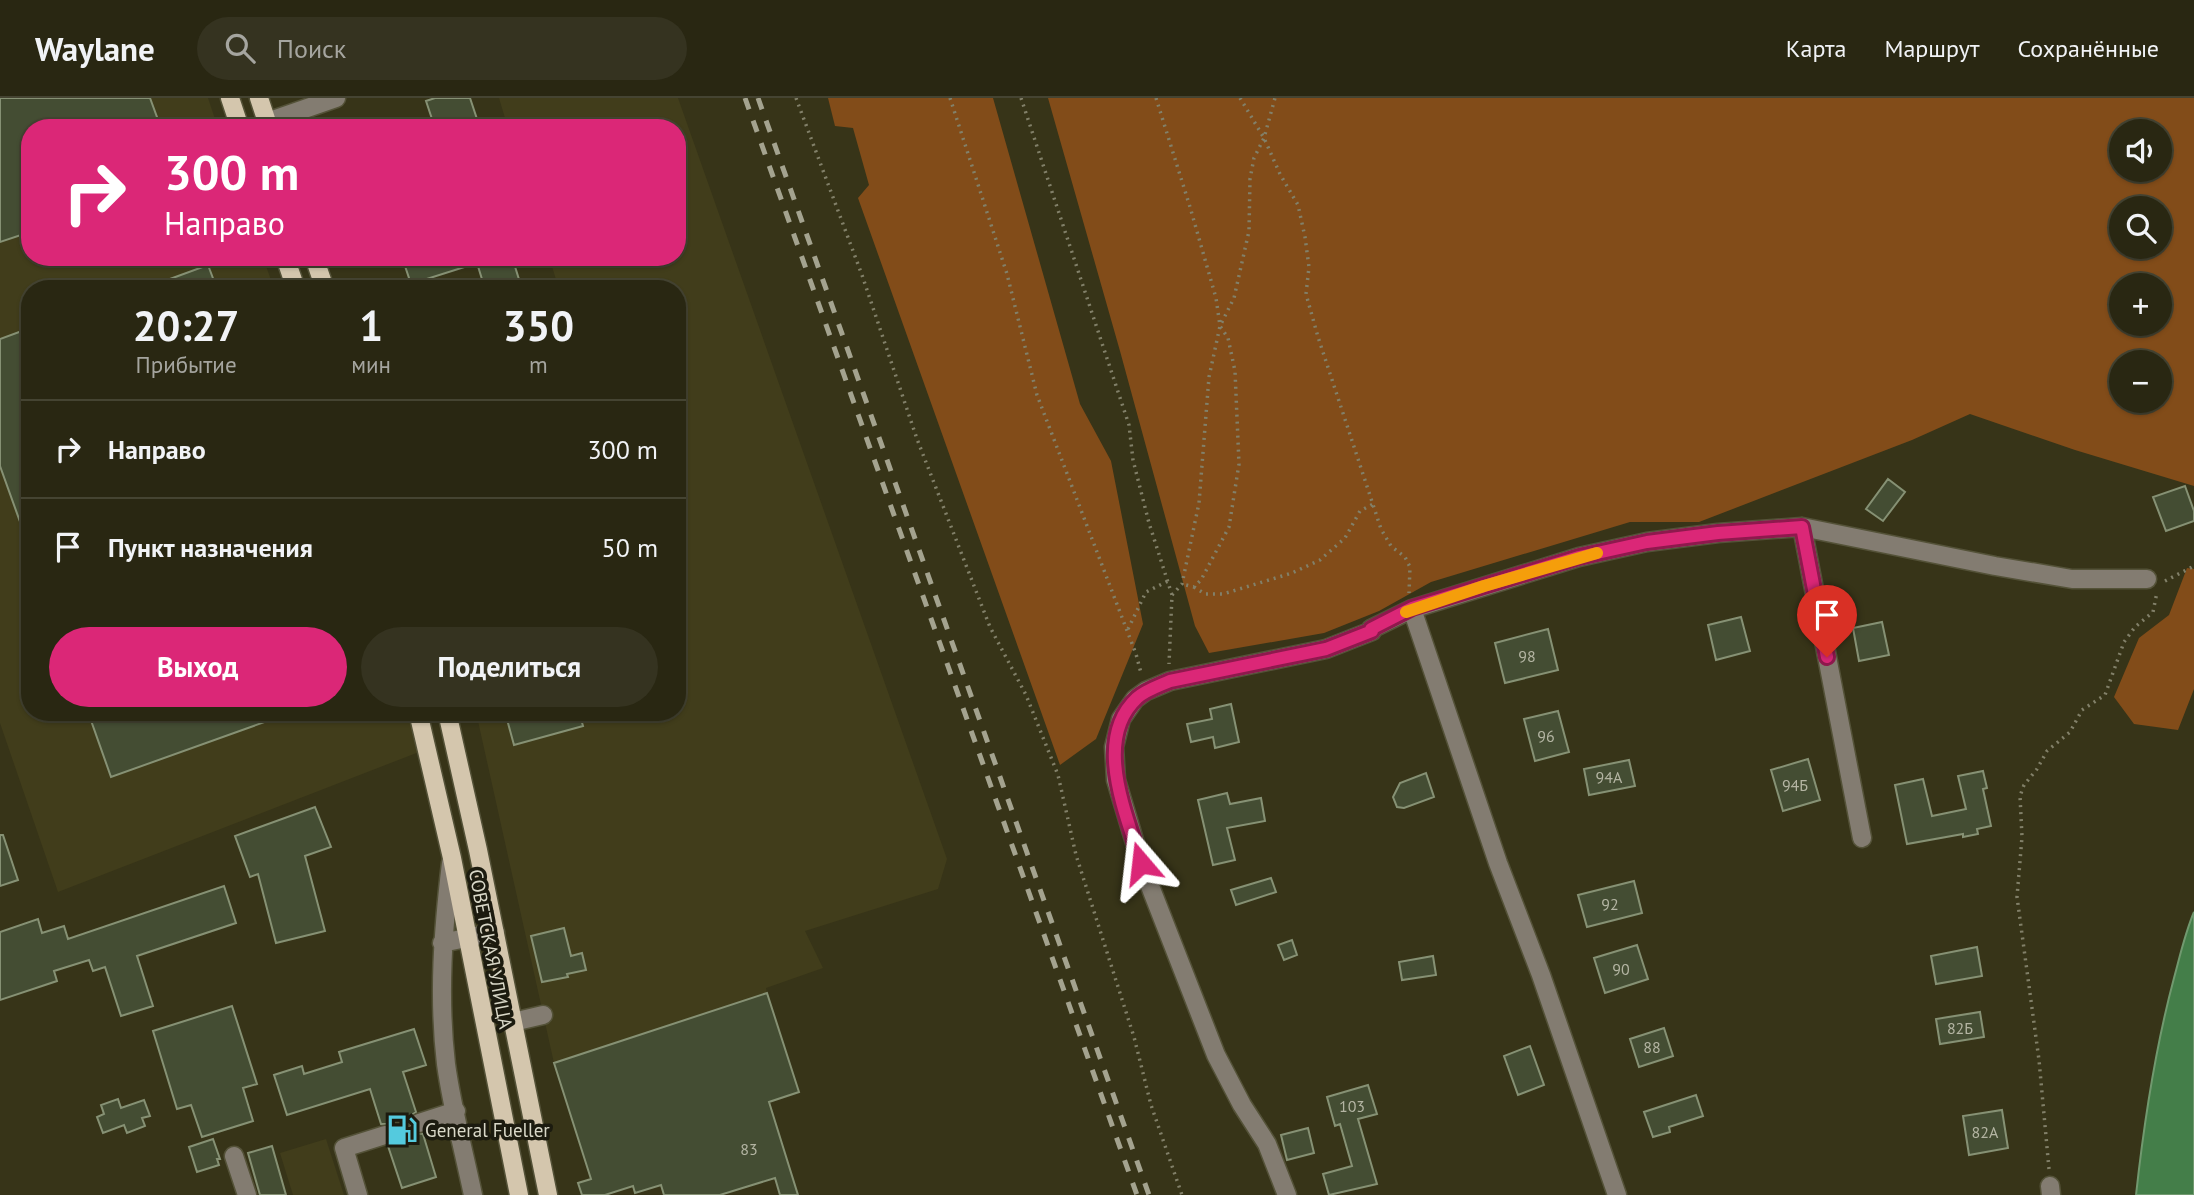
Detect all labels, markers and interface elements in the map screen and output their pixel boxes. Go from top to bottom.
search box [197,17,687,80]
text: Waylane [35,27,155,70]
icon: search [221,29,259,67]
text: Поиск [277,32,346,65]
text: Карта [1786,33,1846,64]
text: Маршрут [1884,33,1979,64]
text: Сохранённые [2017,33,2159,64]
map controls [2109,119,2172,413]
button: sound [2109,119,2172,182]
text: 300 m [164,140,299,204]
icon: right [49,147,140,238]
button: search [2109,196,2172,259]
text: Направо [164,202,285,244]
button: + [2109,273,2172,336]
text: 20:27 [133,298,239,353]
text: 1 [359,298,383,353]
text: 350 [503,298,574,353]
text: Прибытие [136,350,237,379]
text: мин [351,350,391,379]
text: m [529,350,548,379]
button: − [2109,350,2172,413]
icon: right [49,430,87,468]
text: Направо [108,433,206,466]
text: 300 m [587,433,658,466]
icon: arrive [49,528,87,566]
text: Пункт назначения [108,531,313,564]
text: 50 m [602,531,658,564]
pin [1797,585,1857,657]
icon: arrive [1808,596,1846,634]
button: Выход [49,627,347,707]
button: Поделиться [361,627,658,707]
house number: 98 [1518,646,1536,666]
house number: 96 [1537,726,1555,746]
house number: 94А [1596,767,1623,787]
house number: 94Б [1782,775,1808,795]
position arrow [1104,826,1178,900]
street label: СОВЕТСКАЯ УЛИЦА [464,867,518,1031]
house number: 92 [1601,894,1619,914]
house number: 90 [1612,959,1630,979]
house number: 82Б [1947,1018,1973,1038]
house number: 88 [1643,1037,1661,1057]
house number: 103 [1339,1096,1365,1116]
fuel station icon: General Fueller [385,1113,419,1147]
place label: General Fueller [425,1118,550,1142]
house number: 82А [1972,1122,1999,1142]
house number: 83 [740,1139,758,1159]

